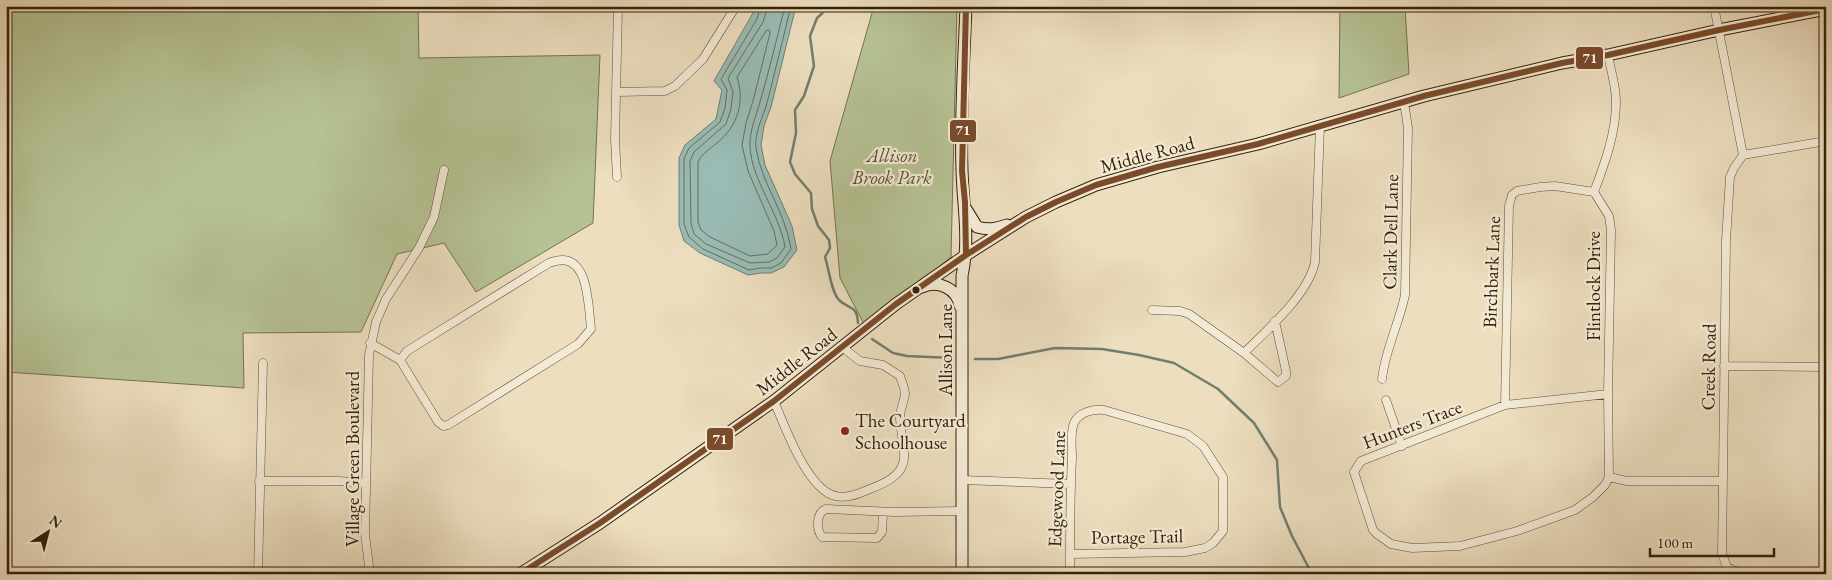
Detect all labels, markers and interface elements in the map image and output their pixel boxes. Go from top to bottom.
line badge: 71 [1575,46,1604,70]
text: 71 [1583,49,1597,67]
line badge: 71 [949,119,977,143]
text: 71 [956,121,970,139]
street label: Middle Road [1097,130,1197,179]
park label: Allison Brook Park [851,143,932,190]
street label: Clark Dell Lane [1377,174,1404,290]
street label: Birchbark Lane [1477,216,1506,328]
street label: Flintlock Drive [1581,231,1606,341]
unlabelled marker [911,285,921,295]
street label: Allison Lane [933,304,958,397]
street label: Middle Road [751,322,842,401]
street label: Creek Road [1695,323,1722,411]
street label: Village Green Boulevard [340,371,365,547]
street label: Hunters Trace [1359,394,1465,455]
place label: The Courtyard Schoolhouse [855,408,966,455]
marker: The Courtyard Schoolhouse [839,425,851,437]
line badge: 71 [706,427,734,451]
text: 71 [713,430,727,448]
street label: Edgewood Lane [1042,430,1071,548]
north arrow [22,508,72,558]
text: N [46,511,66,532]
street label: Portage Trail [1091,523,1184,550]
scale bar [1650,525,1773,557]
text: 100 m [1657,533,1694,552]

